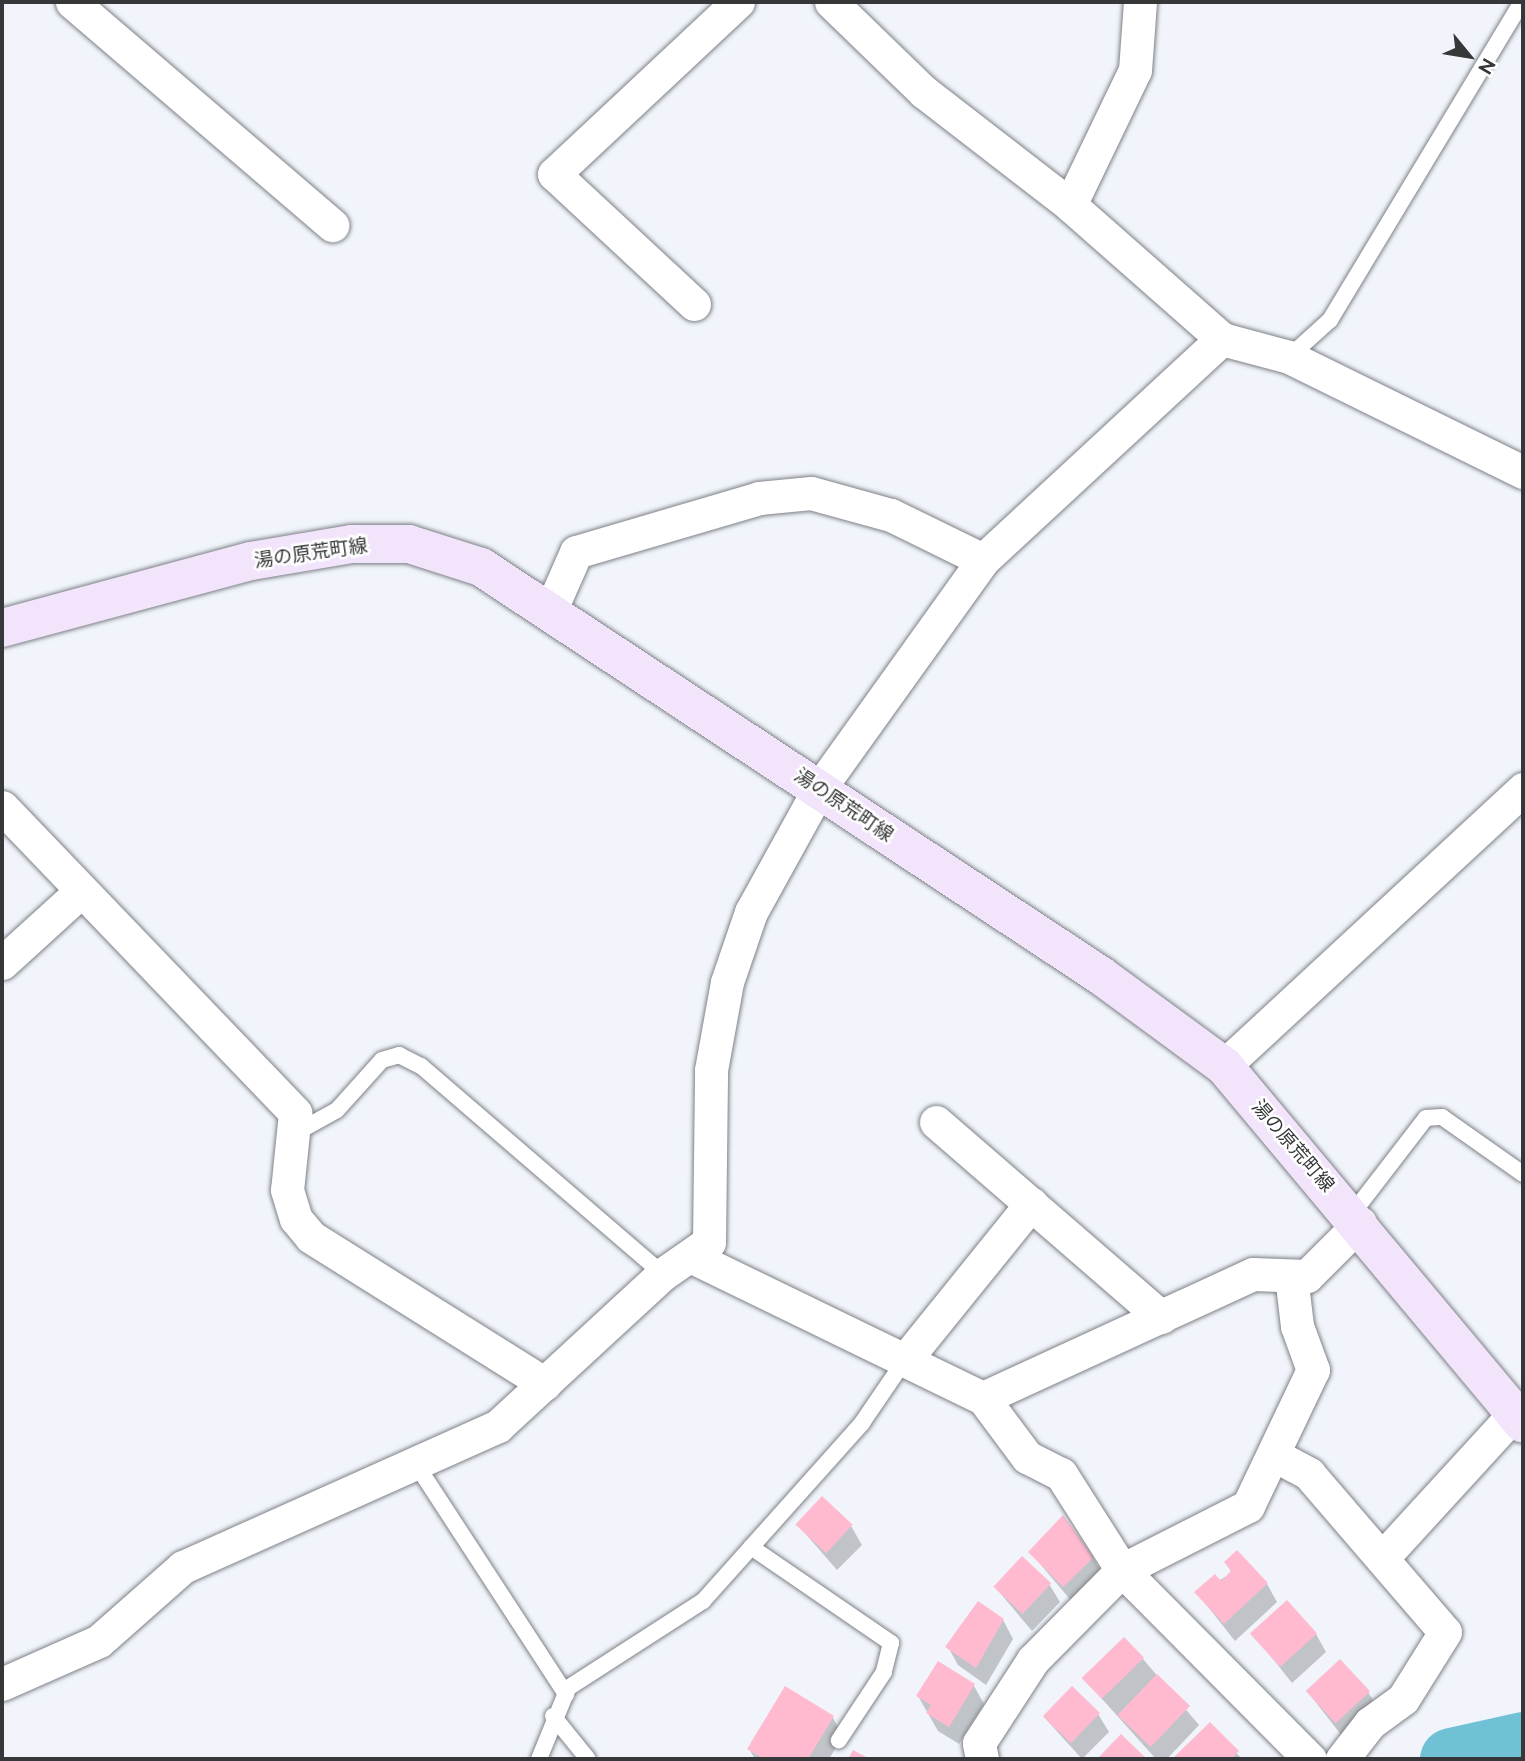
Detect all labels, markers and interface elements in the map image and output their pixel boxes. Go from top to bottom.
north arrow [1434,21,1504,91]
text: N [1474,55,1500,78]
street label: 湯の原荒町線 [253,534,369,572]
street label: 湯の原荒町線 [790,764,898,846]
street label: 湯の原荒町線 [1247,1096,1339,1196]

